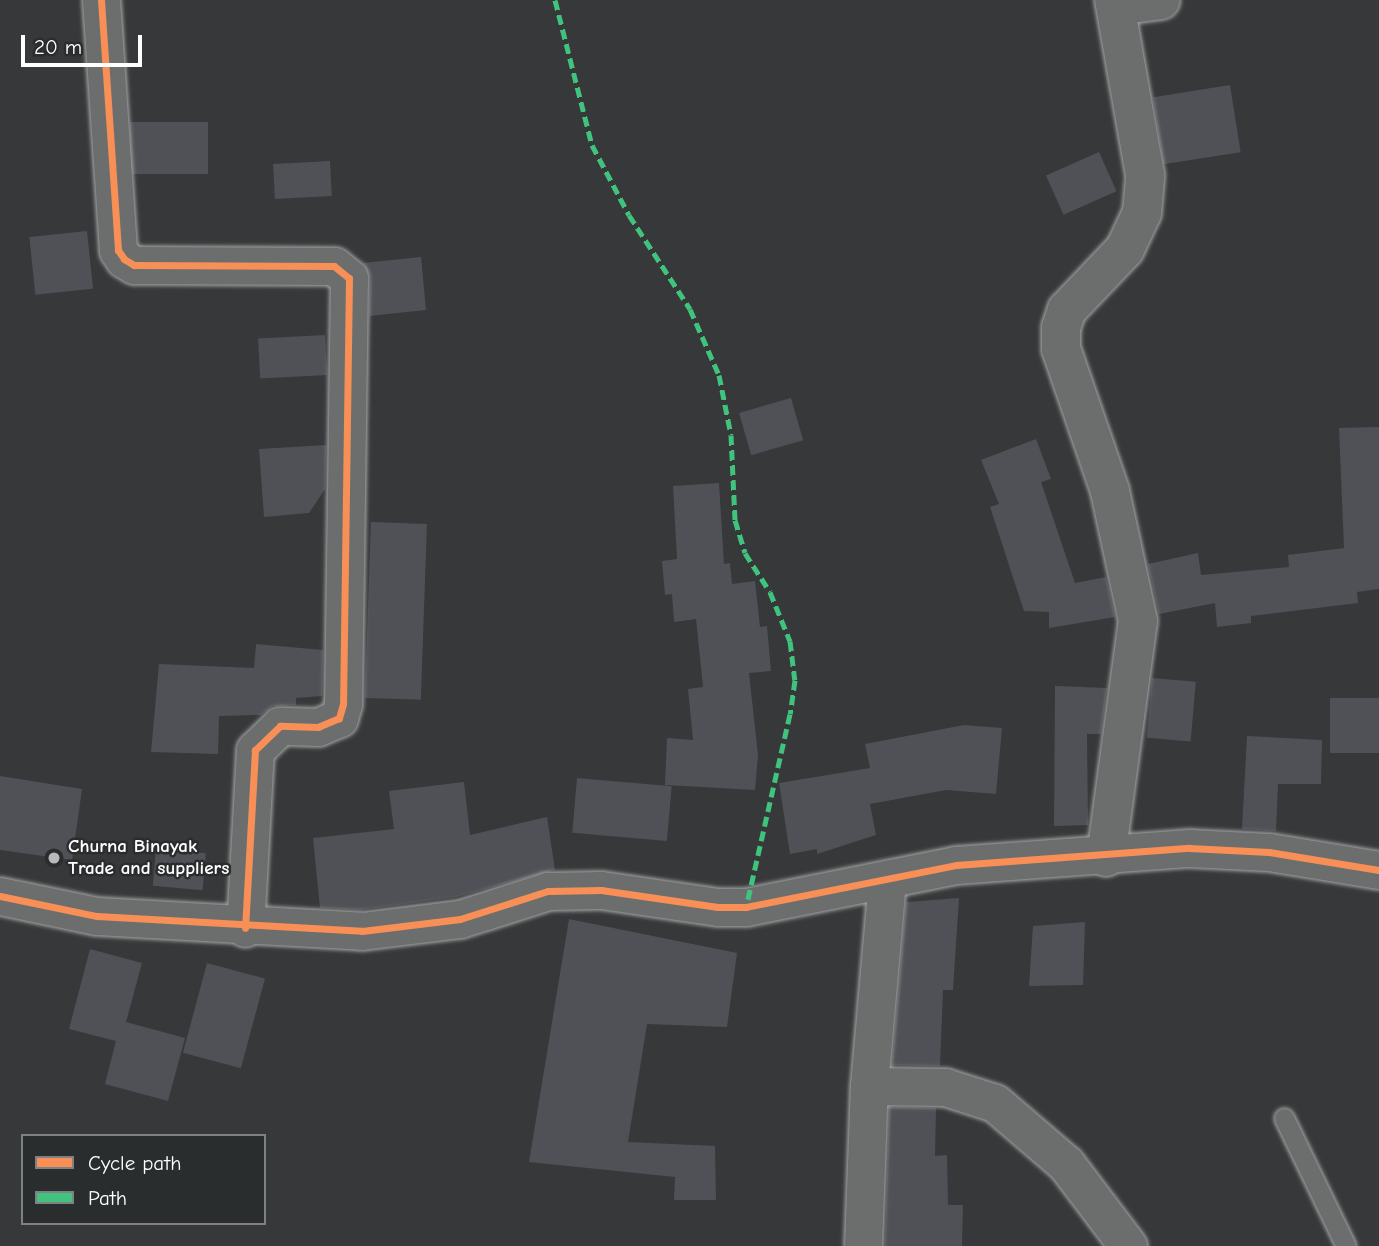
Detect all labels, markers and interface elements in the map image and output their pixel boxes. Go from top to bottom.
scale bar [24,21,145,65]
text: 20 m [34,35,82,59]
place label: Churna Binayak Trade and suppliers [68,836,229,880]
marker: Churna Binayak Trade and suppliers [46,850,62,866]
legend [21,1134,266,1225]
text: Cycle path [88,1151,181,1175]
text: Path [88,1186,127,1210]

